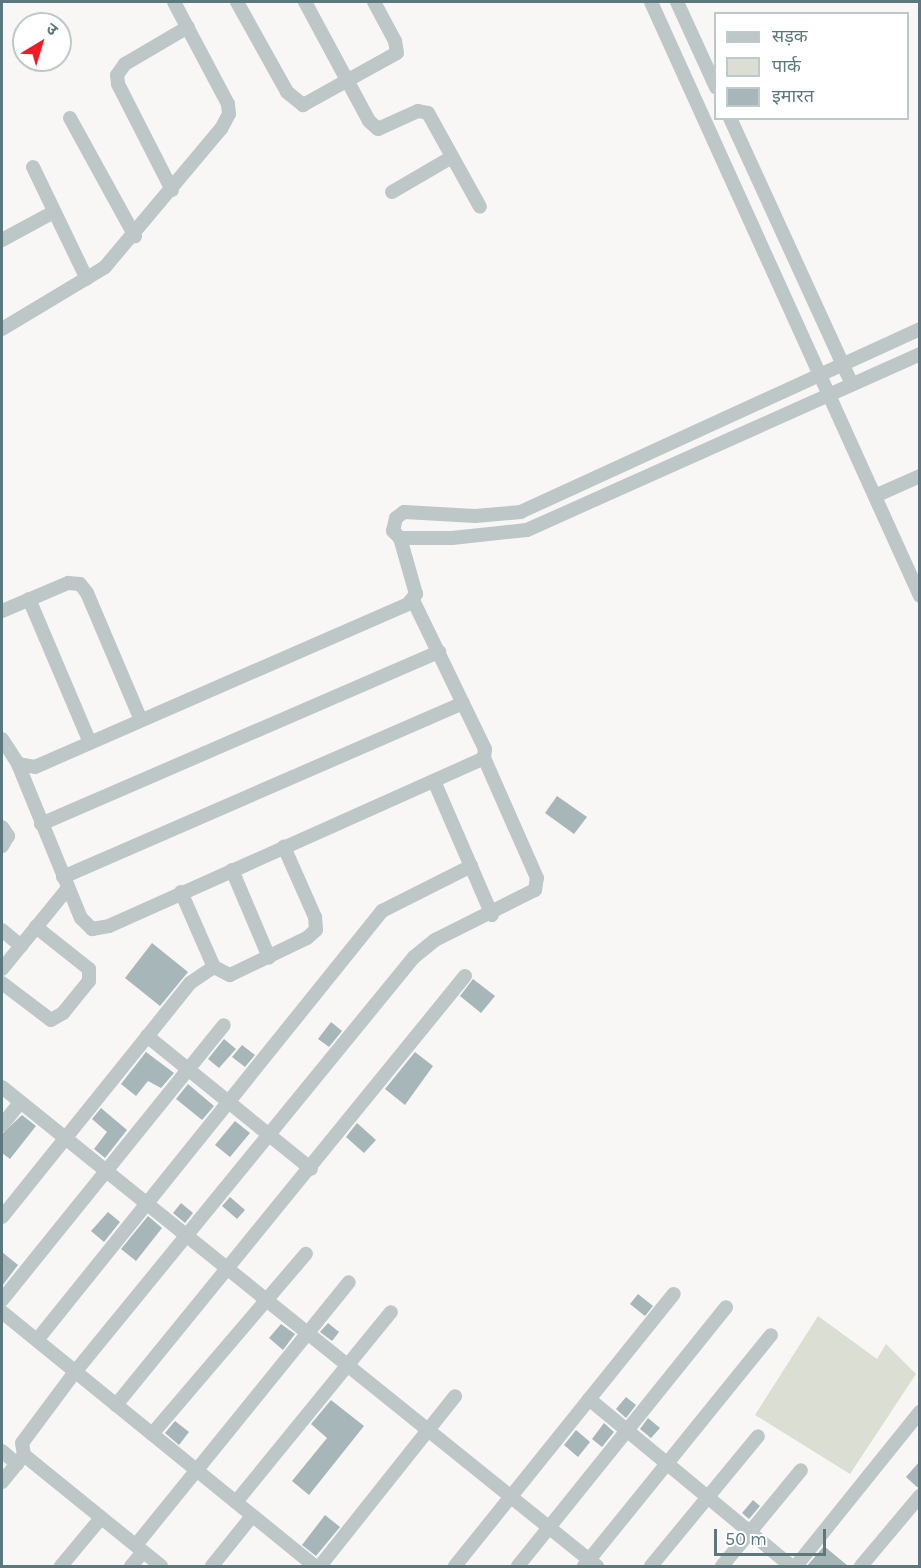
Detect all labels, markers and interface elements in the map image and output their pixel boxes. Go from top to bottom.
north arrow [12,12,72,72]
legend [714,12,909,120]
text: उ [43,19,62,39]
text: सड़क [772,25,808,47]
text: पार्क [772,55,801,77]
text: इमारत [772,85,814,107]
scale bar [717,1517,830,1555]
text: 50 m [725,1528,767,1550]

